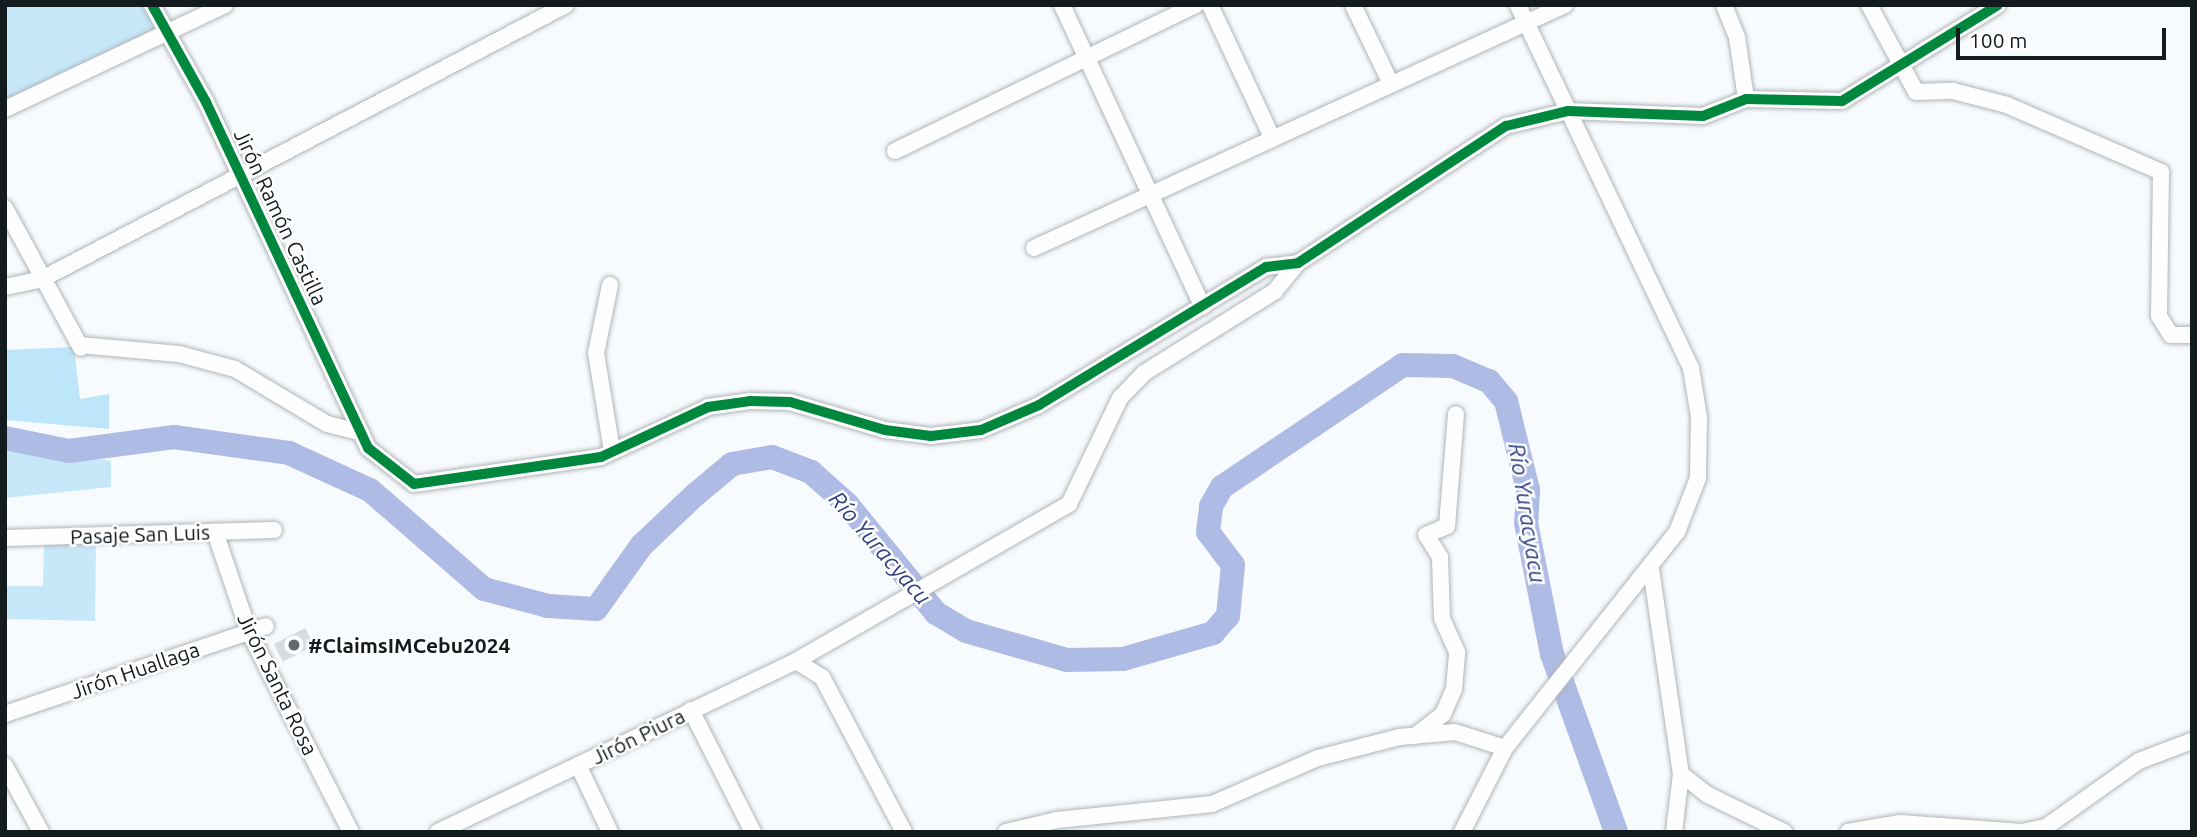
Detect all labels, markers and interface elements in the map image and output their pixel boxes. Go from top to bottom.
scale bar [1959,14,2169,58]
text: 100 m [1969,28,2027,52]
street label: Jirón Ramón Castilla [229,125,333,309]
water label: Río Yuracyacu [1502,441,1552,585]
water label: Río Yuracyacu [823,486,937,610]
street label: Pasaje San Luis [70,519,210,549]
street label: Jirón Santa Rosa [233,609,323,759]
place label: #ClaimsIMCebu2024 [308,632,510,658]
street label: Jirón Huallaga [67,636,203,704]
marker: #ClaimsIMCebu2024 [286,637,302,653]
street label: Jirón Piura [587,703,689,769]

